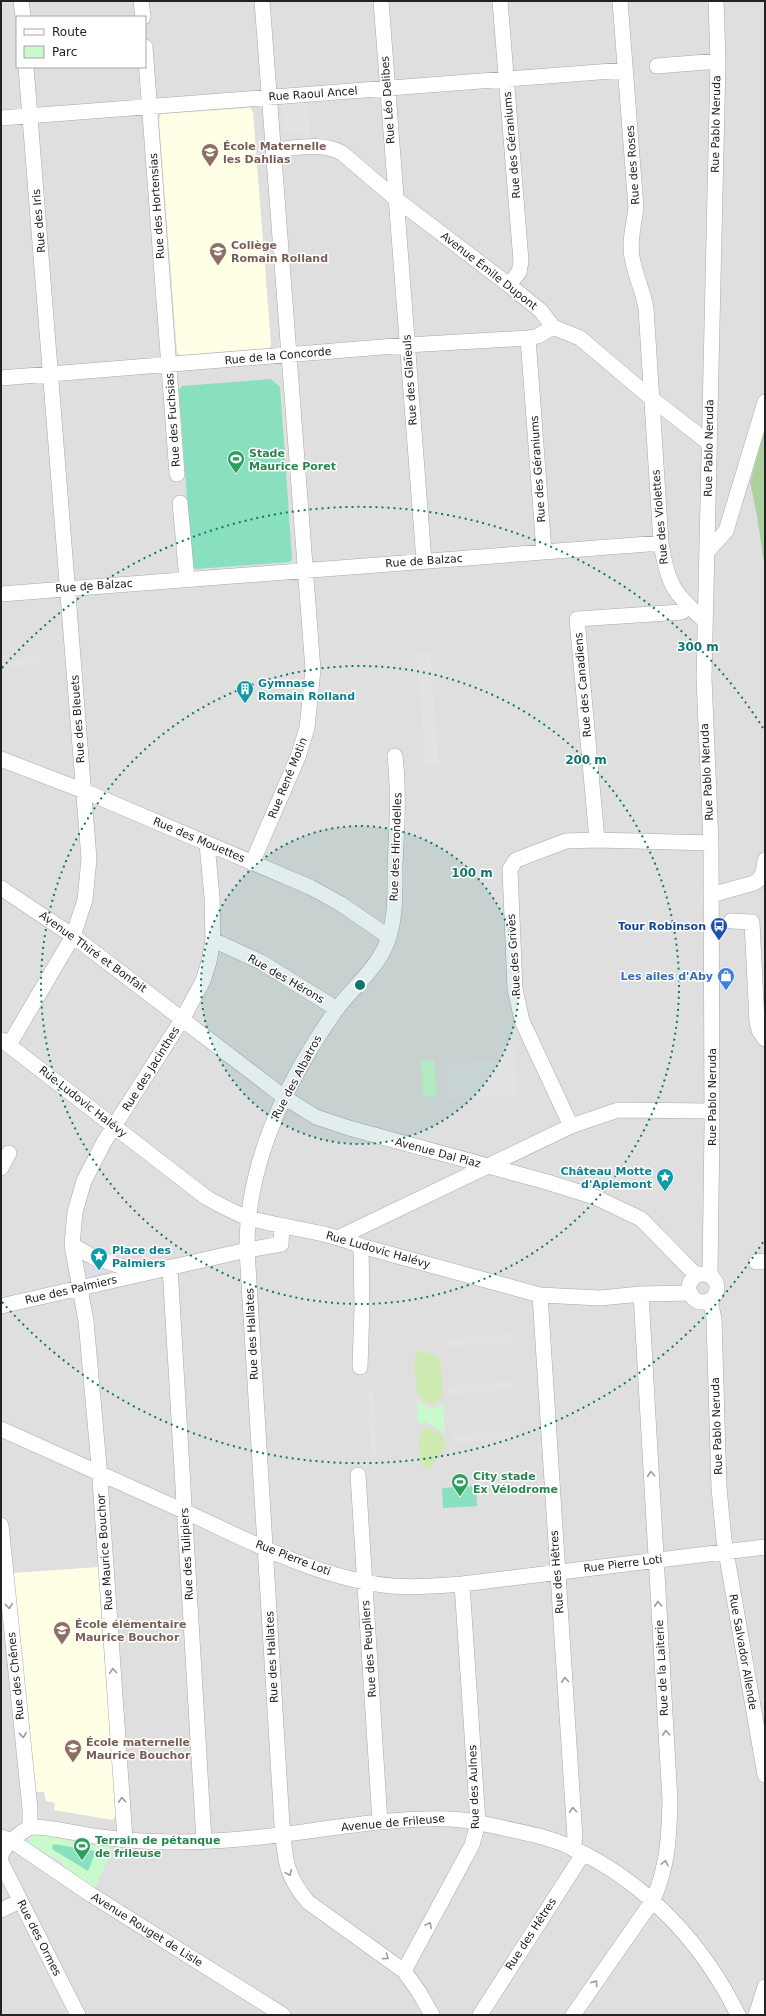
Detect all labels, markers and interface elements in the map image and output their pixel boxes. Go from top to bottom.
legend [16,16,146,68]
text: Route [52,25,87,39]
text: Parc [52,45,77,59]
street label: Rue Léo Delibes [378,55,398,144]
street label: Rue Pablo Neruda [709,75,723,173]
street label: Rue Raoul Ancel [268,84,358,104]
street label: Rue des Géraniums [501,91,523,199]
street label: Rue des Roses [624,125,642,205]
place label: École Maternelle les Dahlias [223,140,326,166]
school or university icon: École Maternelle les Dahlias [200,142,220,167]
street label: Rue des Hortensias [147,152,167,259]
street label: Rue des Iris [30,188,48,253]
street label: Avenue Émile Dupont [438,229,540,313]
place label: Collège Romain Rolland [231,239,328,265]
school or university icon: Collège Romain Rolland [208,241,228,266]
street label: Rue des Glaïeuls [400,334,420,426]
street label: Rue de la Concorde [224,345,332,367]
street label: Rue des Fuchsias [163,372,183,468]
street label: Rue Pablo Neruda [702,399,716,497]
street label: Rue des Géraniums [528,415,548,523]
place label: Stade Maurice Poret [249,447,336,473]
sports icon: Stade Maurice Poret [226,449,246,474]
street label: Rue des Violettes [649,469,671,565]
street label: Rue de Balzac [385,552,463,570]
street label: Rue de Balzac [55,577,133,595]
street label: Rue des Canadiens [572,632,594,738]
text: 300 m [677,640,719,654]
street label: Rue des Bleuets [68,674,88,764]
place label: Gymnase Romain Rolland [258,677,355,703]
building icon: Gymnase Romain Rolland [235,679,255,704]
street label: Rue Pablo Neruda [698,723,716,821]
street label: Rue René Motin [266,736,310,820]
text: 200 m [565,753,607,767]
street label: Rue des Hirondelles [388,792,404,902]
street label: Rue des Mouettes [151,815,247,865]
text: 100 m [451,866,493,880]
street label: Avenue Thiré et Bonfait [37,909,150,996]
street label: Rue des Grives [505,913,523,997]
bus stop icon: Tour Robinson [709,916,729,941]
place label: Tour Robinson [618,920,706,933]
street label: Rue des Hérons [245,952,327,1006]
shop icon: Les ailes d'Aby [716,966,736,991]
place label: Les ailes d'Aby [621,970,713,983]
centre of rings [353,978,367,992]
street label: Rue des Jacinthes [120,1024,182,1114]
street label: Rue des Albatros [269,1033,325,1121]
street label: Rue Pablo Neruda [706,1048,719,1146]
street label: Rue Ludovic Halévy [36,1064,130,1141]
street label: Avenue Dal Piaz [394,1135,482,1171]
place label: Château Motte d'Aplemont [560,1165,652,1191]
place icon: Château Motte d'Aplemont [655,1167,675,1192]
street label: Rue Ludovic Halévy [324,1229,432,1271]
place label: Place des Palmiers [112,1244,171,1270]
place icon: Place des Palmiers [89,1246,109,1271]
street label: Rue des Palmiers [24,1273,119,1307]
street label: Rue des Hallates [243,1287,261,1380]
street label: Rue Pablo Neruda [709,1377,725,1475]
place label: City stade Ex Vélodrome [473,1470,558,1496]
one-way arrow [646,1471,655,1477]
sports icon: City stade Ex Vélodrome [450,1472,470,1497]
street label: Rue Maurice Bouchor [94,1493,116,1611]
street label: Rue des Tulipiers [178,1507,196,1601]
street label: Rue des Hêtres [548,1530,566,1614]
street label: Rue Pierre Loti [254,1538,332,1578]
street label: Rue Pierre Loti [583,1553,663,1575]
street label: Rue Salvador Allende [726,1593,760,1711]
street label: Rue des Peupliers [359,1600,379,1698]
one-way arrow [654,1601,663,1607]
one-way arrow [5,1603,14,1609]
street label: Rue des Hallates [263,1610,281,1703]
place label: École élémentaire Maurice Bouchor [75,1618,186,1644]
street label: Rue de la Laiterie [653,1619,671,1716]
school or university icon: École élémentaire Maurice Bouchor [52,1620,72,1645]
street label: Rue des Chênes [5,1631,27,1721]
one-way arrow [109,1668,118,1674]
one-way arrow [560,1677,569,1683]
one-way arrow [661,1730,670,1737]
one-way arrow [18,1732,27,1738]
place label: École maternelle Maurice Bouchor [86,1736,191,1762]
school or university icon: École maternelle Maurice Bouchor [63,1738,83,1763]
street label: Rue des Aulnes [466,1744,482,1829]
one-way arrow [118,1797,127,1803]
one-way arrow [569,1807,578,1813]
street label: Avenue de Frileuse [341,1812,446,1834]
place label: Terrain de pétanque de frileuse [95,1834,220,1860]
sports icon: Terrain de pétanque de frileuse [72,1836,92,1861]
one-way arrow [660,1860,669,1867]
one-way arrow [284,1869,292,1876]
street label: Avenue Rouget de Lisle [89,1890,205,1970]
street label: Rue des Hêtres [503,1895,559,1973]
street label: Rue des Ormes [14,1898,64,1978]
one-way arrow [424,1921,432,1929]
one-way arrow [381,1952,388,1959]
one-way arrow [590,1980,598,1987]

